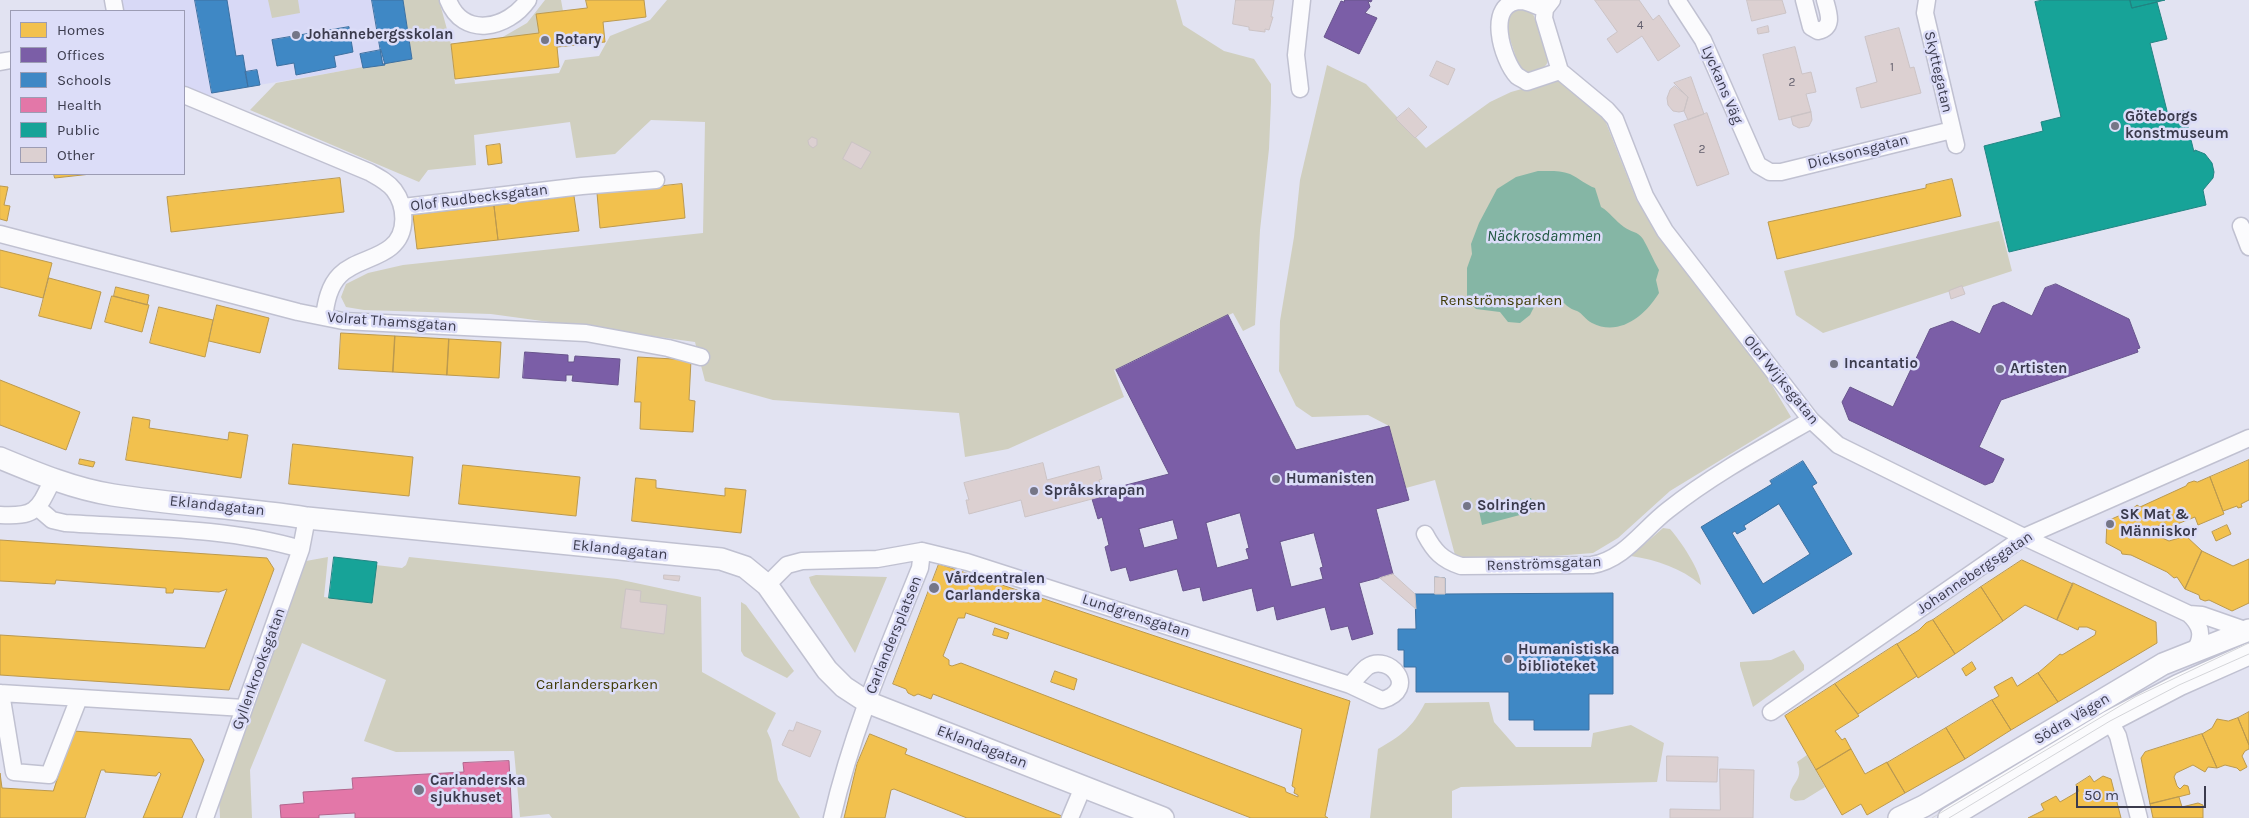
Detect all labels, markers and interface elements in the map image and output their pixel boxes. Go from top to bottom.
legend [10,10,185,175]
house number: 4 [1637,19,1643,33]
text: Homes [57,21,105,39]
place label: Johannebergsskolan [306,26,453,44]
marker: Johannebergsskolan [290,29,302,41]
street label: Skyttegatan [1920,30,1956,114]
place label: Rotary [555,31,601,49]
marker: Rotary [539,34,551,46]
street label: Lyckans Väg [1697,43,1747,127]
text: Offices [57,46,105,64]
house number: 1 [1890,61,1894,75]
text: Schools [57,71,111,89]
house number: 2 [1789,76,1795,90]
text: Health [57,96,102,114]
place label: Göteborgs konstmuseum [2125,108,2229,143]
marker: Göteborgs konstmuseum [2109,120,2121,132]
text: Public [57,121,100,139]
street label: Dicksonsgatan [1806,131,1910,173]
house number: 2 [1699,143,1705,157]
text: Other [57,146,95,164]
street label: Olof Rudbecksgatan [409,181,549,215]
water label: Näckrosdammen [1487,226,1601,246]
park label: Renströmsparken [1440,292,1562,310]
street label: Volrat Thamsgatan [327,309,457,335]
street label: Olof Wijksgatan [1740,332,1822,428]
place label: Incantatio [1844,355,1918,373]
marker: Incantatio [1828,358,1840,370]
place label: Artisten [2010,360,2067,378]
marker: Artisten [1994,363,2006,375]
place label: Humanisten [1286,470,1374,488]
marker: Humanisten [1270,473,1282,485]
place label: Språkskrapan [1044,482,1145,500]
marker: Språkskrapan [1028,485,1040,497]
street label: Eklandagatan [169,492,265,520]
place label: Solringen [1477,497,1546,515]
marker: Solringen [1461,500,1473,512]
place label: SK Mat & Människor [2120,506,2197,541]
marker: SK Mat & Människor [2104,518,2116,530]
street label: Johannebergsgatan [1914,528,2036,618]
street label: Eklandagatan [572,536,668,564]
street label: Renströmsgatan [1486,553,1602,575]
place label: Vårdcentralen Carlanderska [945,570,1045,605]
street label: Carlandersplatsen [862,573,926,697]
marker: Vårdcentralen Carlanderska [927,581,941,595]
street label: Lundgrensgatan [1080,590,1192,642]
street label: Gyllenkrooksgatan [229,606,289,732]
place label: Humanistiska biblioteket [1518,641,1620,676]
marker: Humanistiska biblioteket [1502,653,1514,665]
park label: Carlandersparken [536,676,658,694]
street label: Södra Vägen [2031,689,2113,749]
street label: Eklandagatan [934,722,1030,772]
place label: Carlanderska sjukhuset [430,772,525,807]
scale bar [2079,776,2209,808]
marker: Carlanderska sjukhuset [412,783,426,797]
text: 50 m [2084,786,2119,804]

